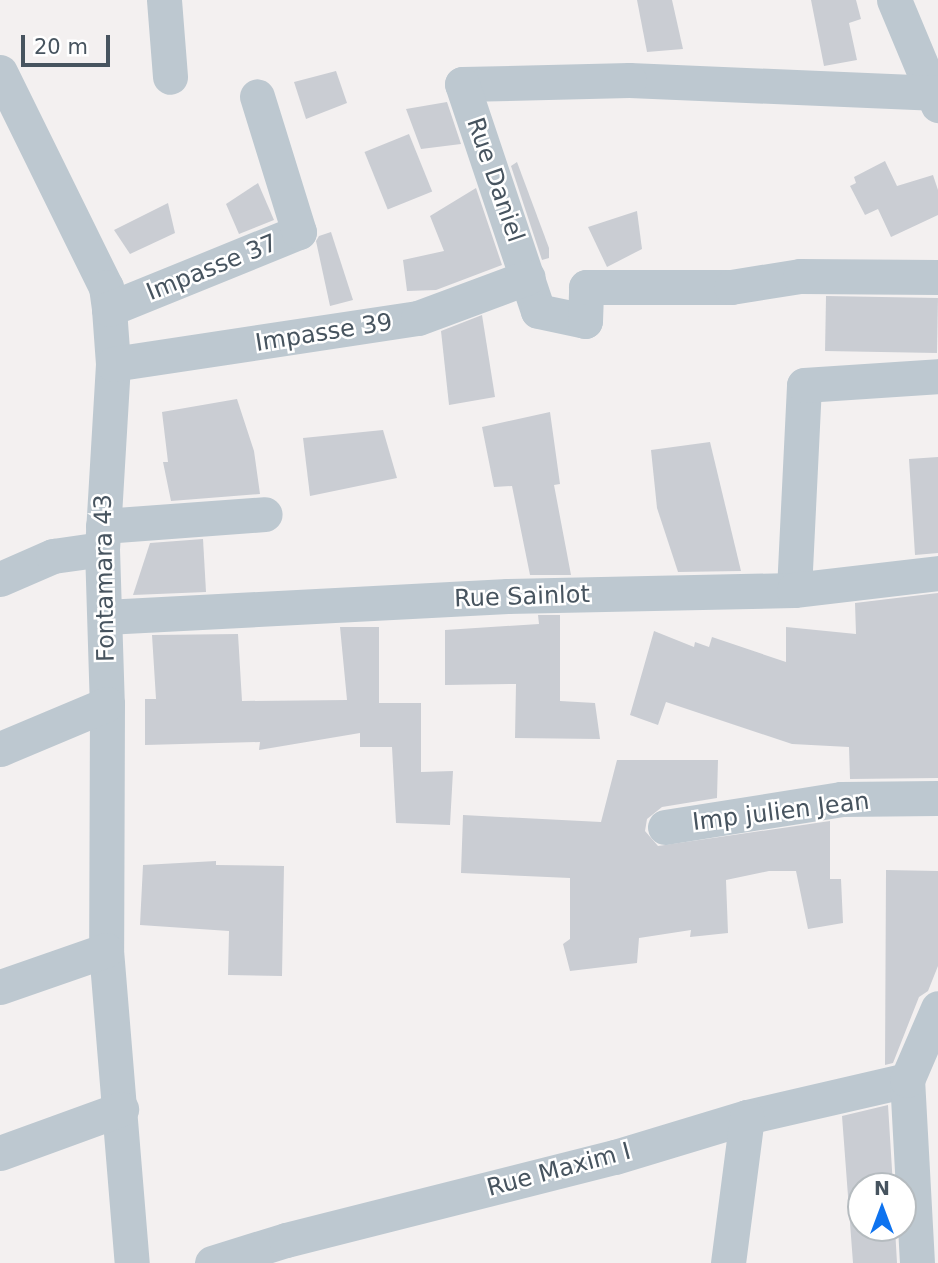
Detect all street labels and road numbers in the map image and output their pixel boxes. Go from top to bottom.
street label: Rue Daniel [460,114,530,246]
street label: Impasse 37 [142,229,282,307]
street label: Impasse 39 [253,308,395,358]
street label: Fontamara 43 [89,494,121,662]
street label: Rue Sainlot [454,580,590,614]
street label: Imp julien Jean [691,787,871,837]
street label: Rue Maxim I [484,1137,634,1203]

